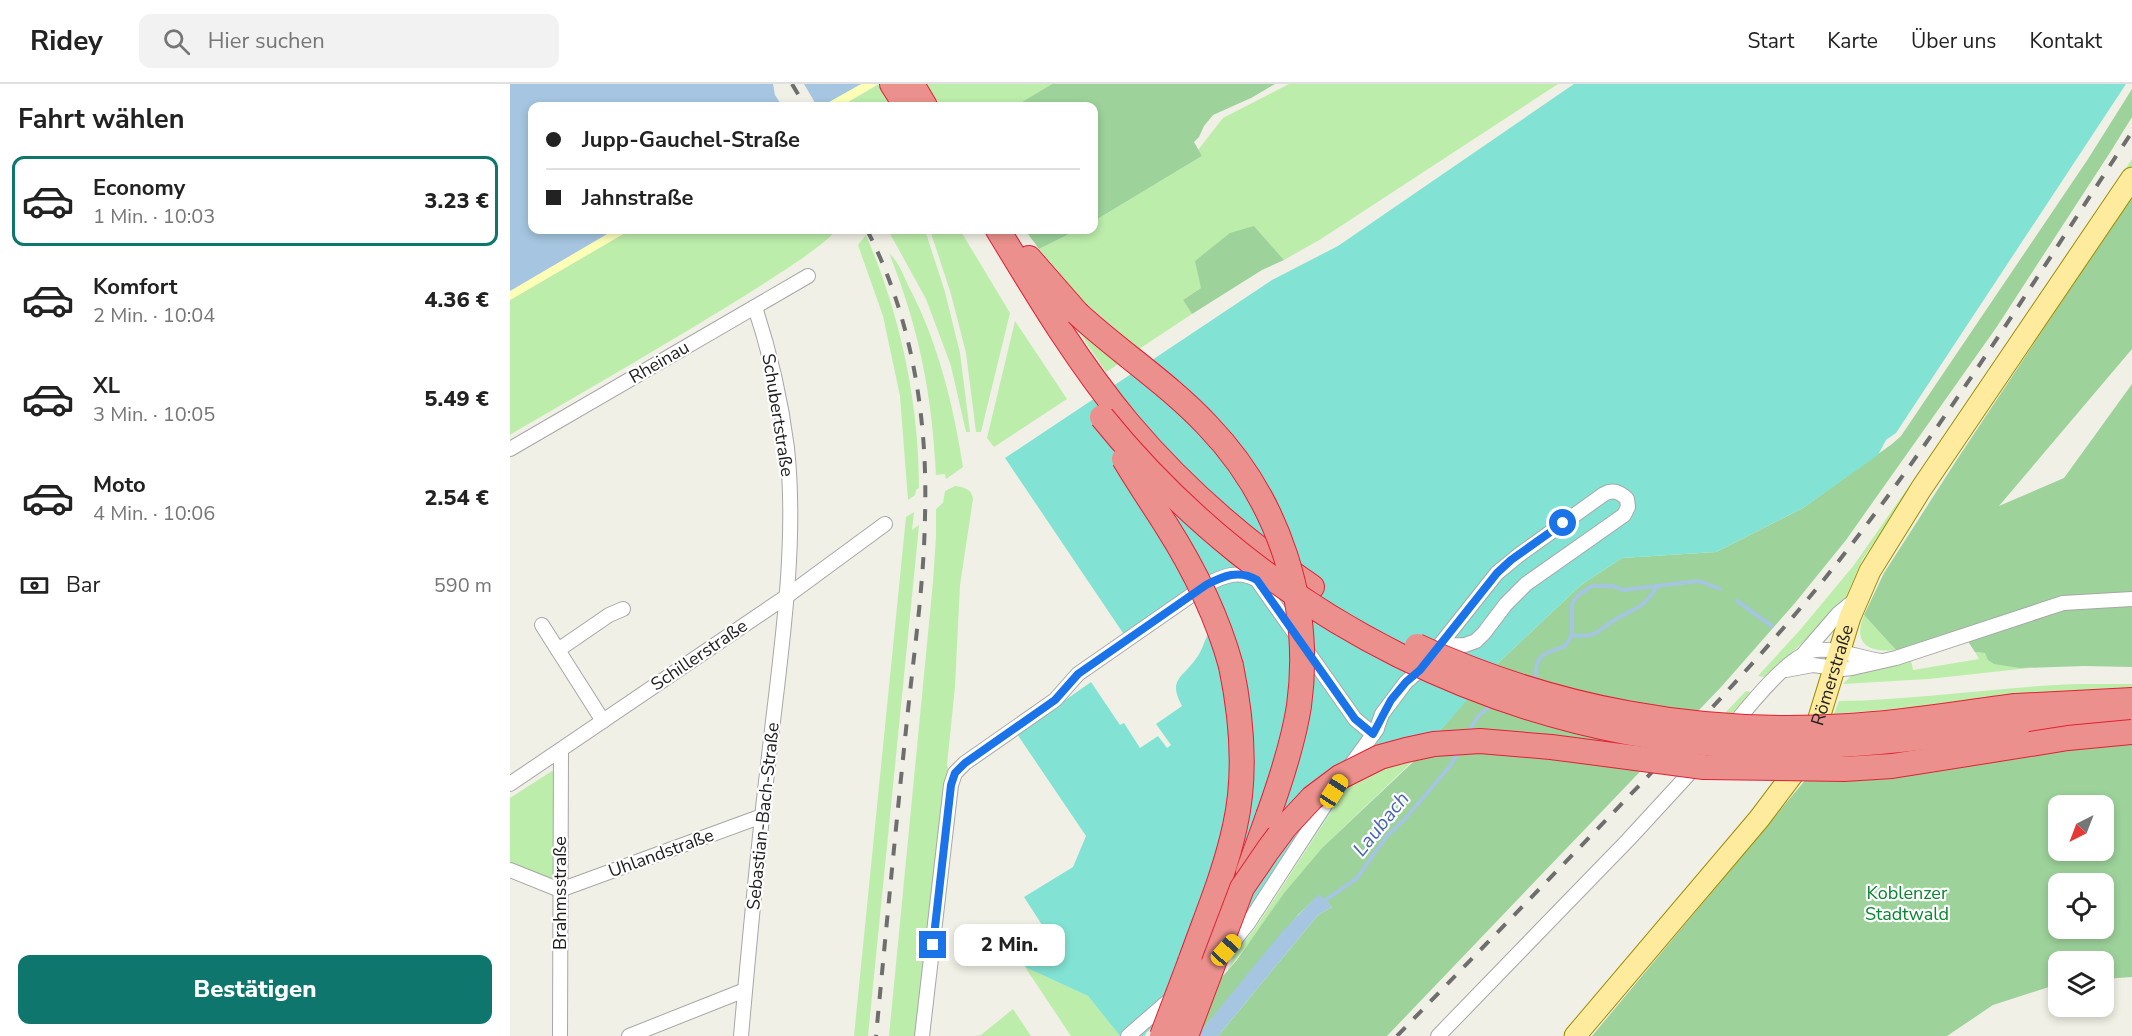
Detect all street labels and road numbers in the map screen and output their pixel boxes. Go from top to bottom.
street label: Rheinau [624,335,694,389]
street label: Schubertstraße [756,352,800,478]
street label: Schillerstraße [646,614,752,696]
street label: Römerstraße [1805,621,1859,729]
street label: Sebastian-Bach-Straße [741,721,785,911]
street label: Uhlandstraße [605,823,717,883]
street label: Brahmsstraße [548,836,572,950]

